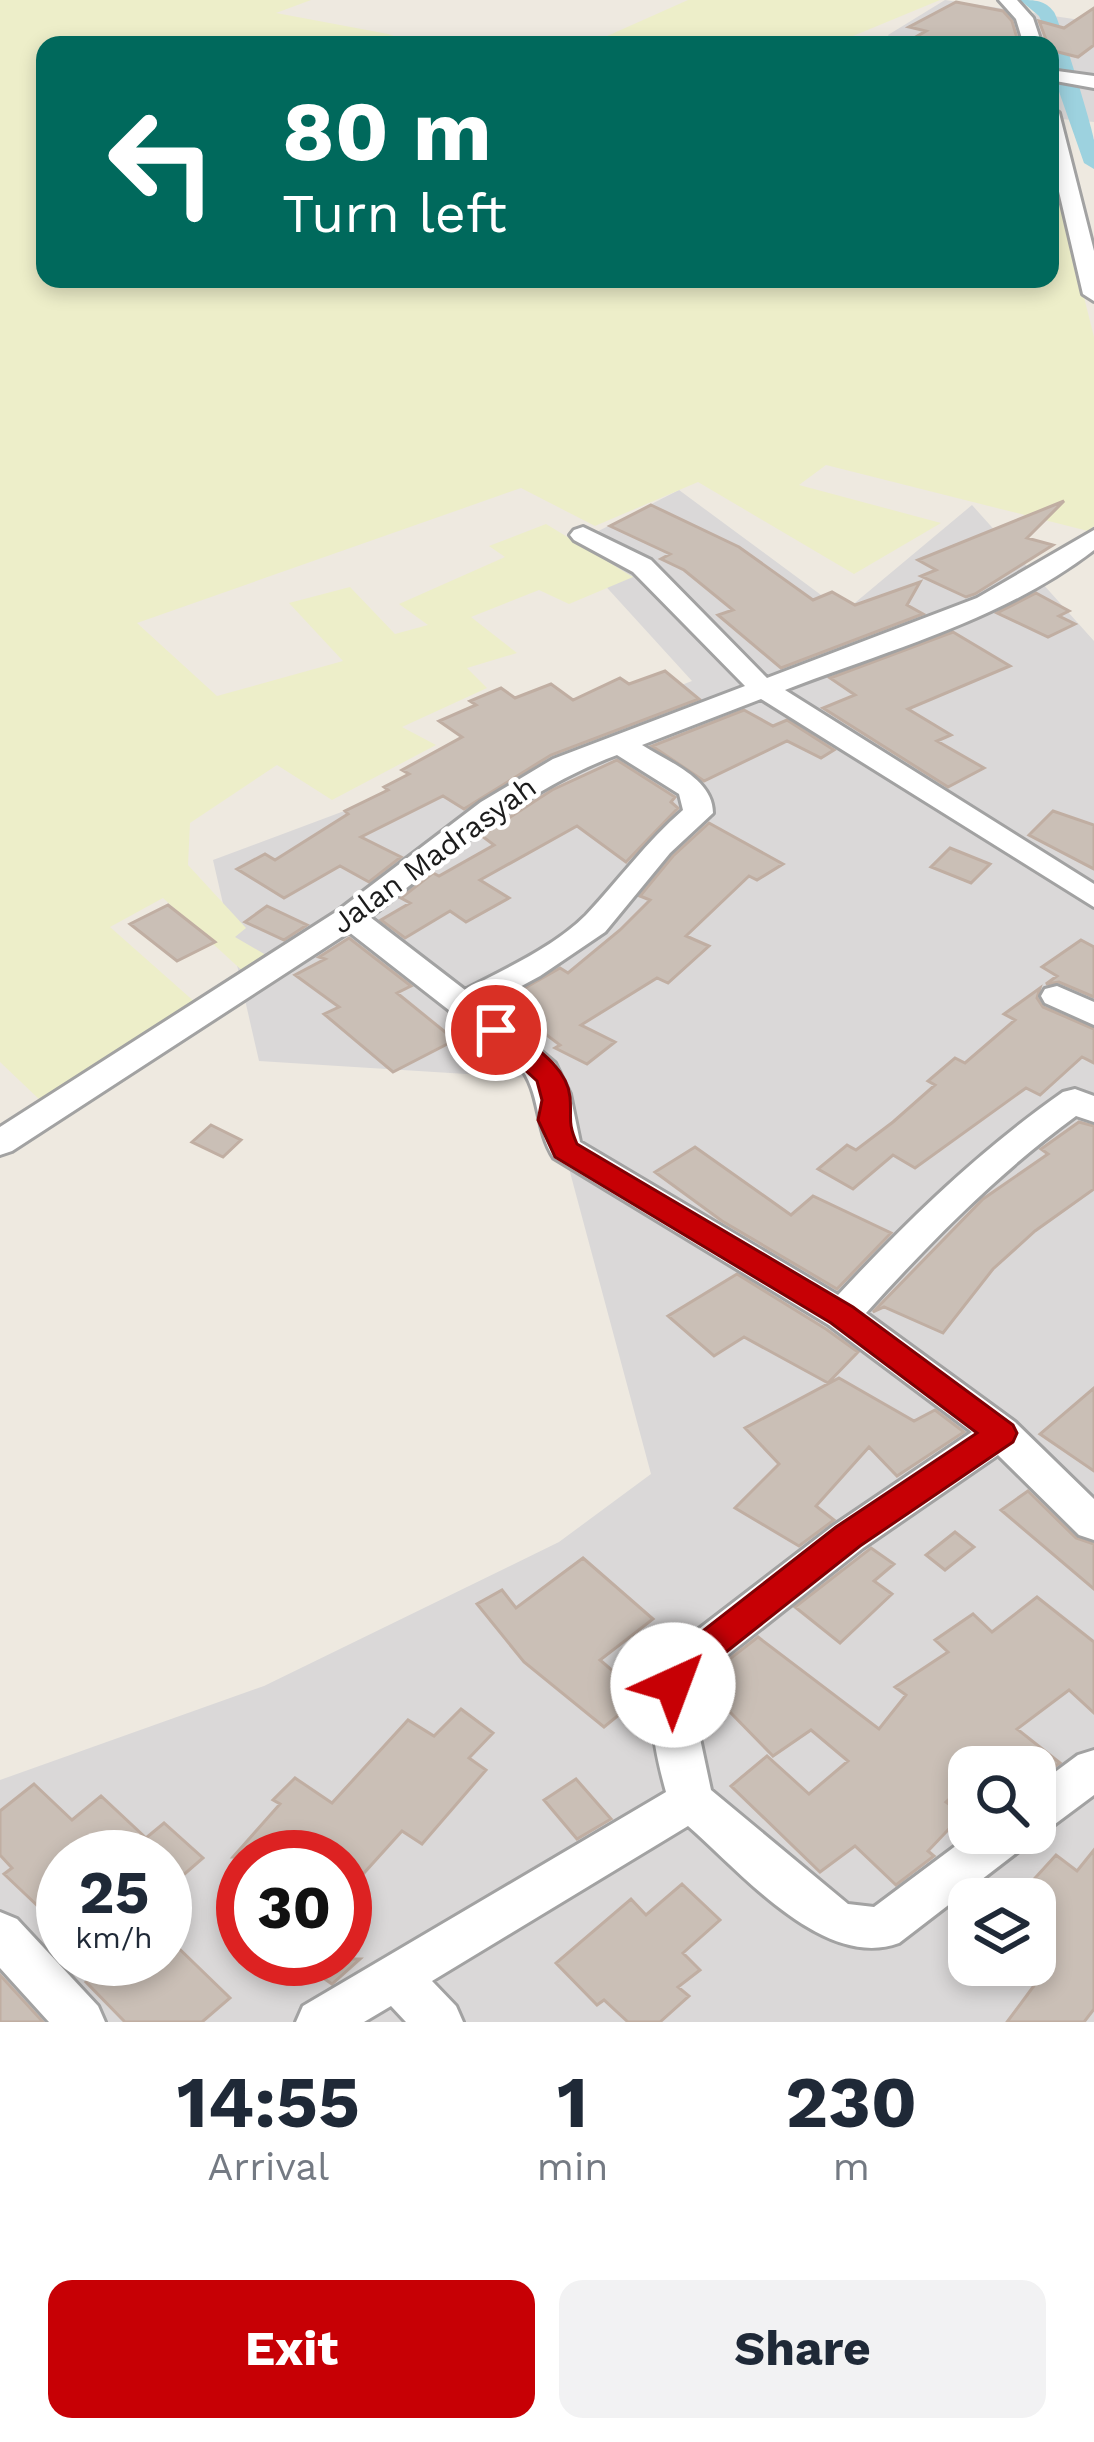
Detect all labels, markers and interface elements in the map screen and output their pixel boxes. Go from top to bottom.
text: 80 m [282,82,492,180]
icon: left [84,84,240,240]
text: Turn left [282,182,507,245]
street label: Jalan Madrasyah [325,769,543,940]
pin [445,979,547,1081]
icon: arrive [463,997,529,1063]
position arrow [610,1622,736,1748]
map controls [948,1746,1056,1986]
button: search [948,1746,1056,1854]
speed limit sign: 30 [216,1830,372,1986]
text: 25 [79,1857,149,1928]
button: layers [948,1878,1056,1986]
text: km/h [75,1920,153,1955]
text: 14:55 [177,2060,360,2144]
text: 1 [557,2060,588,2144]
text: 230 [785,2060,917,2144]
text: Arrival [208,2144,329,2189]
text: min [537,2144,608,2189]
text: m [833,2144,870,2189]
button: Exit [48,2280,535,2418]
button: Share [559,2280,1046,2418]

